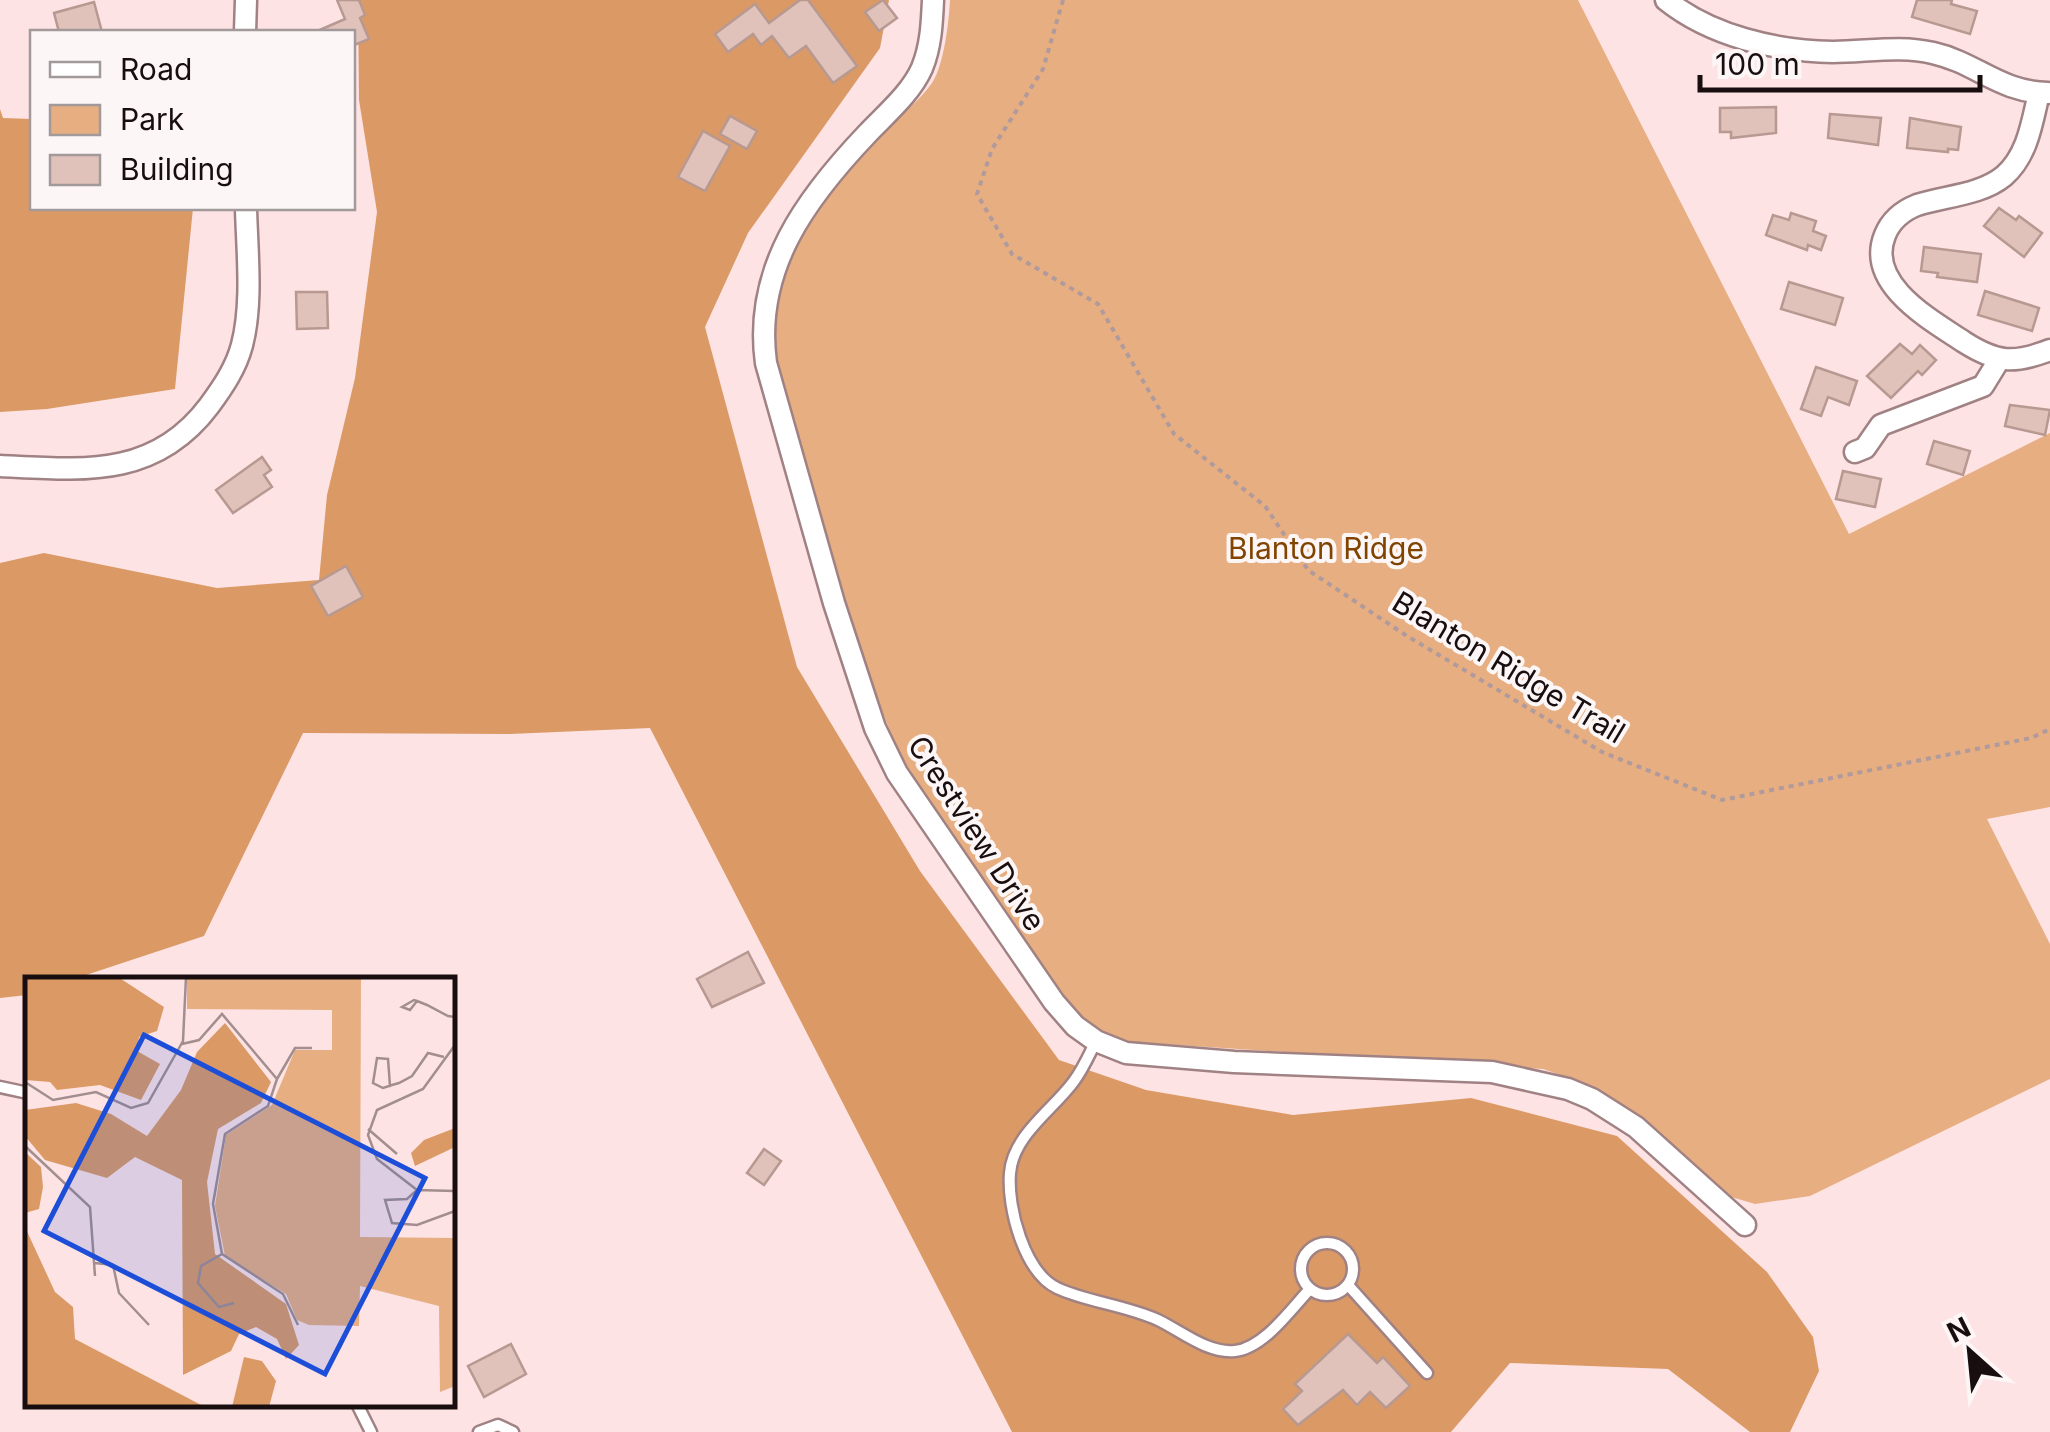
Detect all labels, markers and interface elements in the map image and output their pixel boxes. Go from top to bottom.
legend [30,30,355,210]
scale bar [1700,30,1980,92]
text: 100 m [1715,46,1800,82]
text: Road [120,51,192,87]
text: Park [120,101,185,137]
text: Building [120,151,234,187]
park label: Blanton Ridge [1228,530,1424,566]
street label: Blanton Ridge Trail [1386,583,1632,751]
street label: Crestview Drive [901,729,1053,937]
inset map [25,977,455,1407]
north arrow [1920,1302,2020,1402]
text: N [1941,1310,1976,1350]

